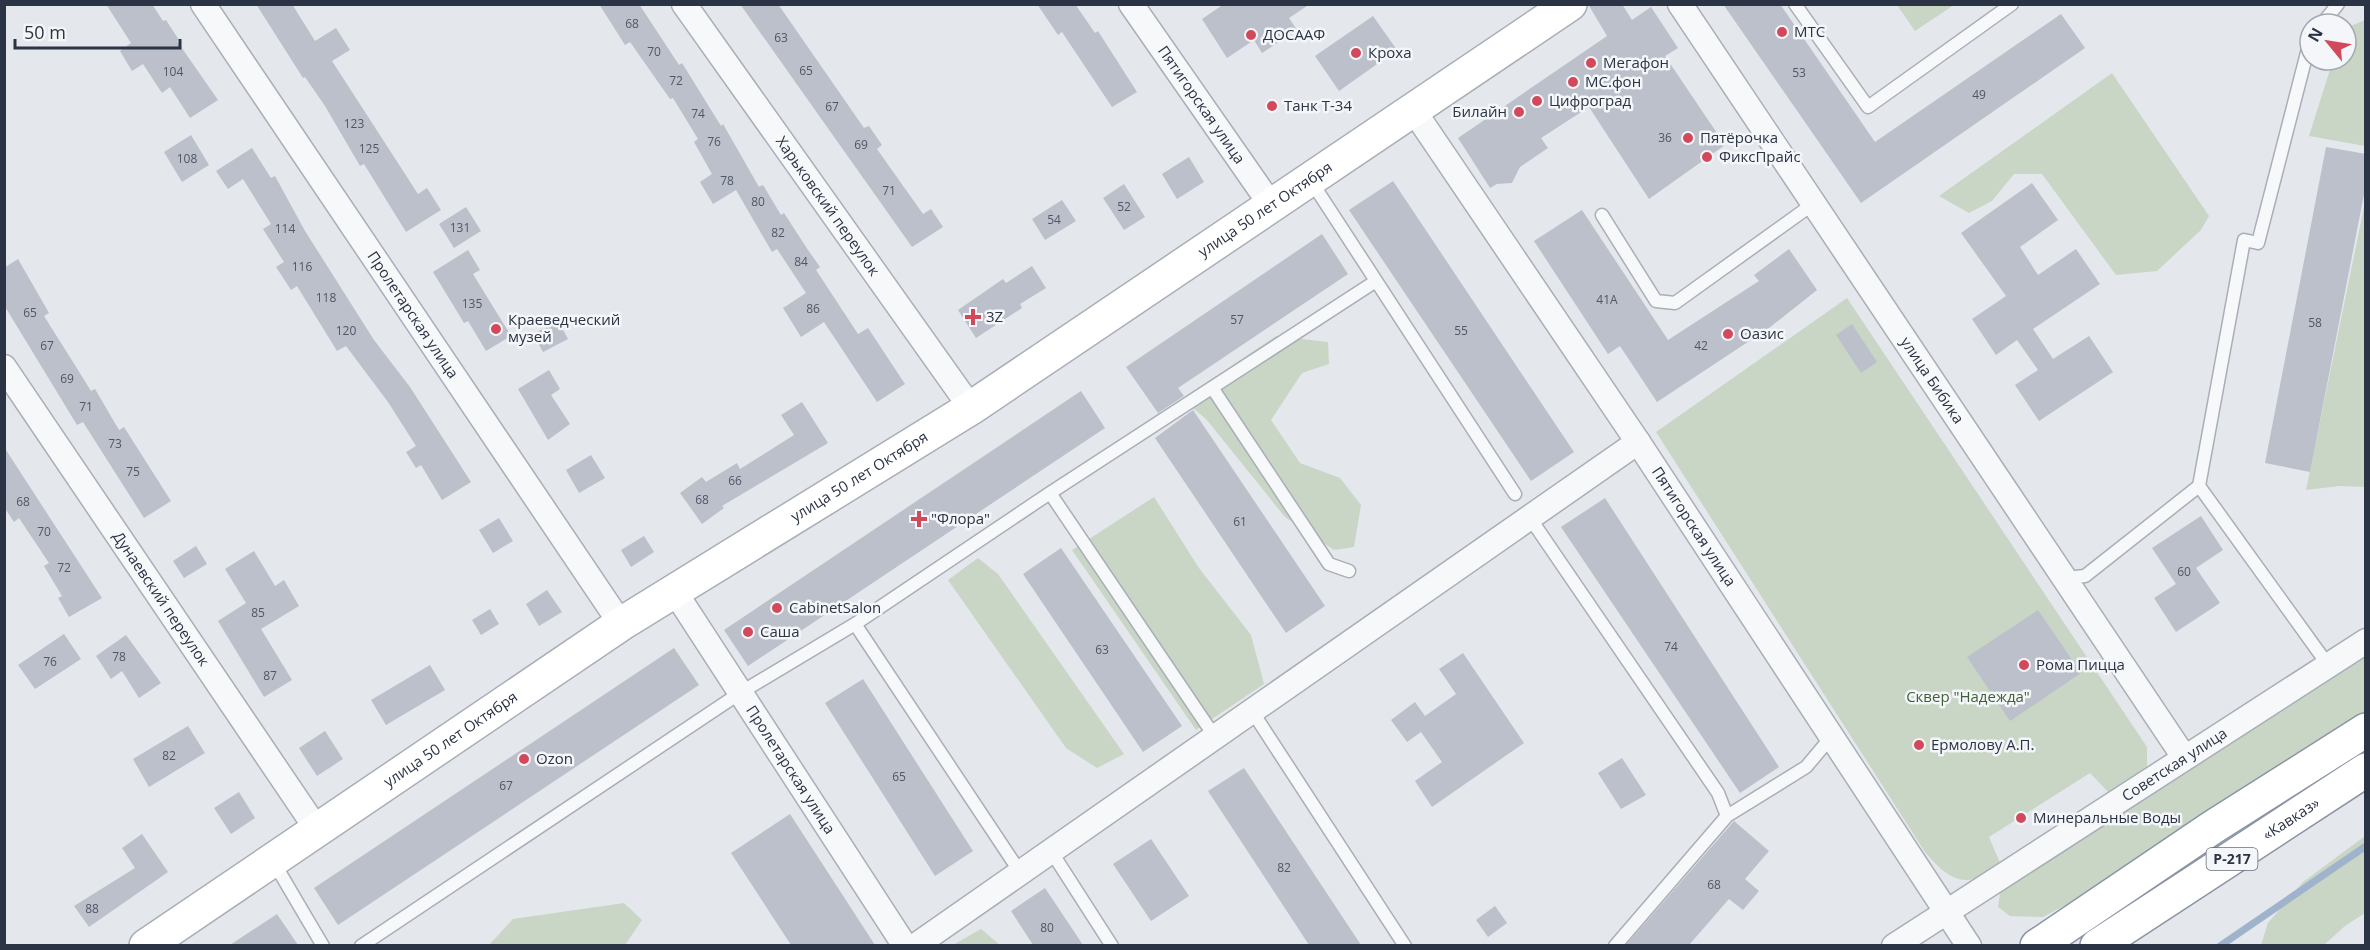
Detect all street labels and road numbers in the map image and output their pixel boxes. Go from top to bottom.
street label: Пятигорская улица [1154,41,1250,167]
street label: Харьковский переулок [772,132,885,280]
street label: улица 50 лет Октября [1194,156,1336,261]
street label: Пролетарская улица [363,247,464,382]
street label: улица Бибика [1897,333,1969,427]
street label: улица 50 лет Октября [787,426,931,526]
street label: Пятигорская улица [1648,462,1741,590]
street label: Дунаевский переулок [109,527,215,670]
street label: улица 50 лет Октября [379,686,521,791]
street label: Пролетарская улица [742,701,840,837]
street label: Советская улица [2118,723,2230,805]
street label: «Кавказ» [2258,792,2323,844]
road number: Р-217 [2206,848,2258,870]

